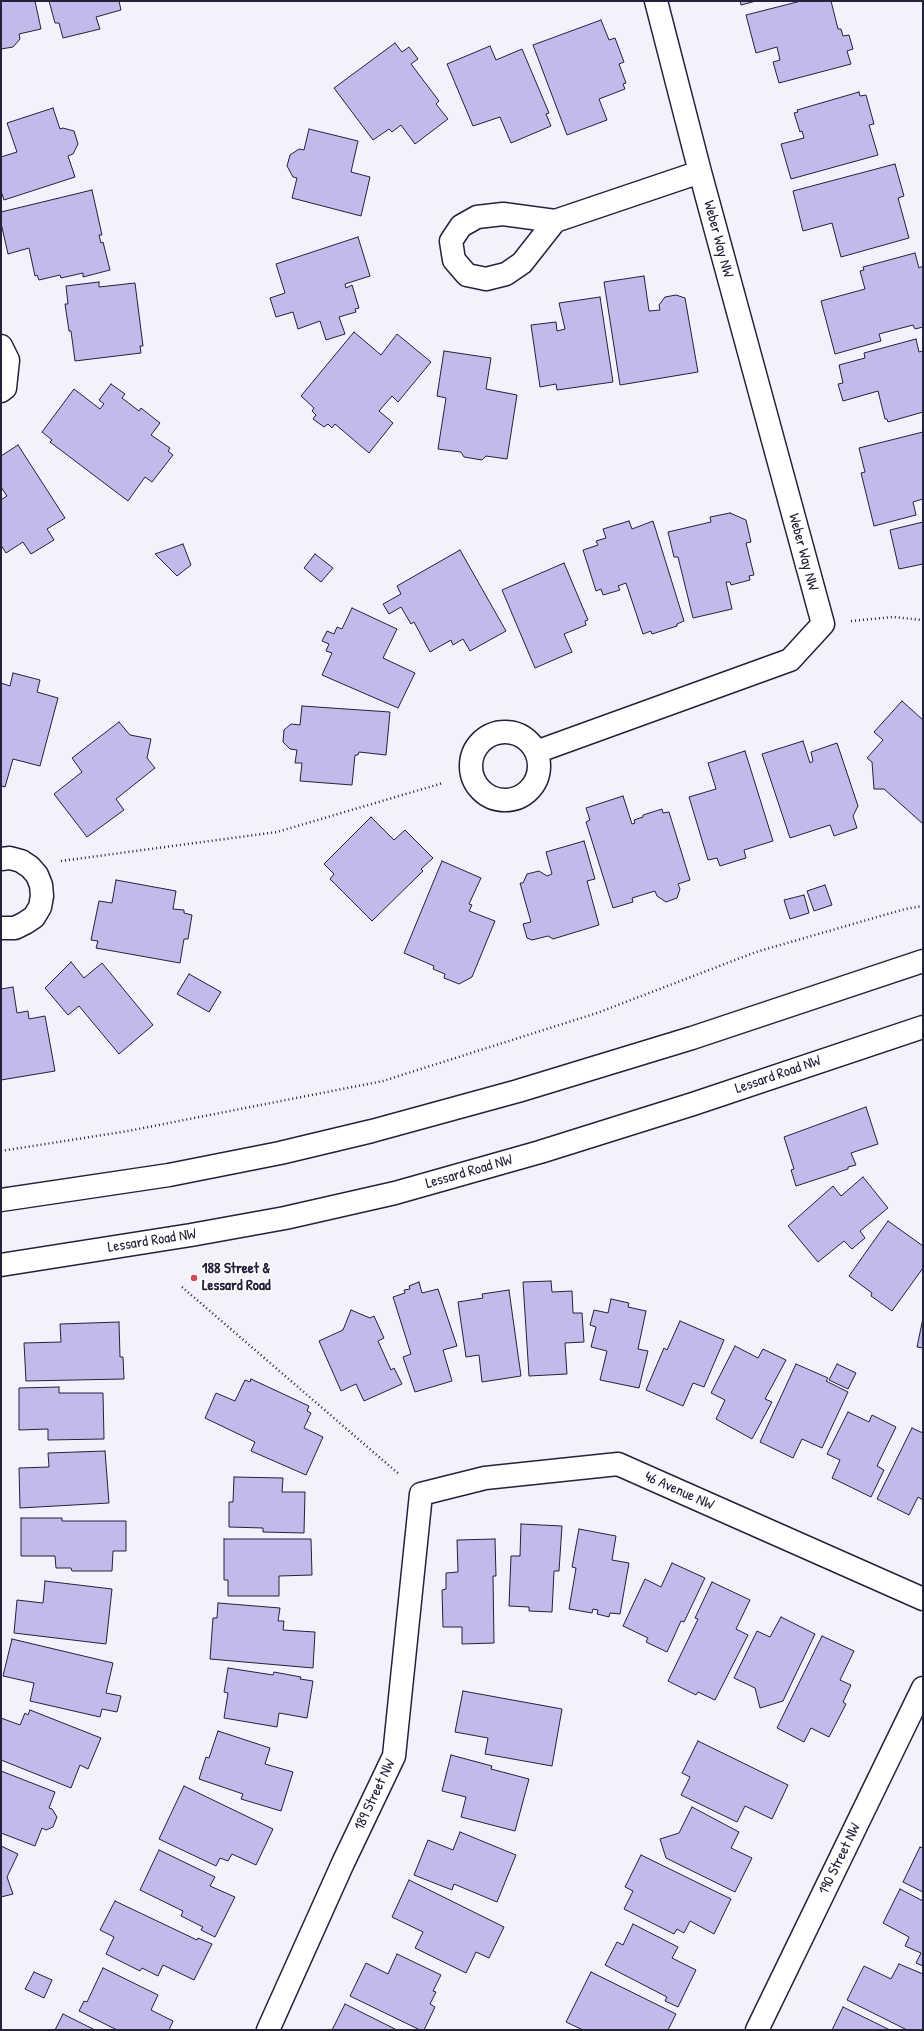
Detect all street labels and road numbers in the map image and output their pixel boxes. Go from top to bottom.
street label: Weber Way NW [699,199,737,279]
street label: Weber Way NW [784,512,822,592]
street label: Lessard Road NW [733,1052,823,1098]
street label: Lessard Road NW [424,1151,514,1193]
street label: Lessard Road NW [106,1225,198,1257]
street label: 46 Avenue NW [642,1468,716,1514]
street label: 189 Street NW [351,1757,399,1833]
street label: 190 Street NW [815,1821,865,1897]

